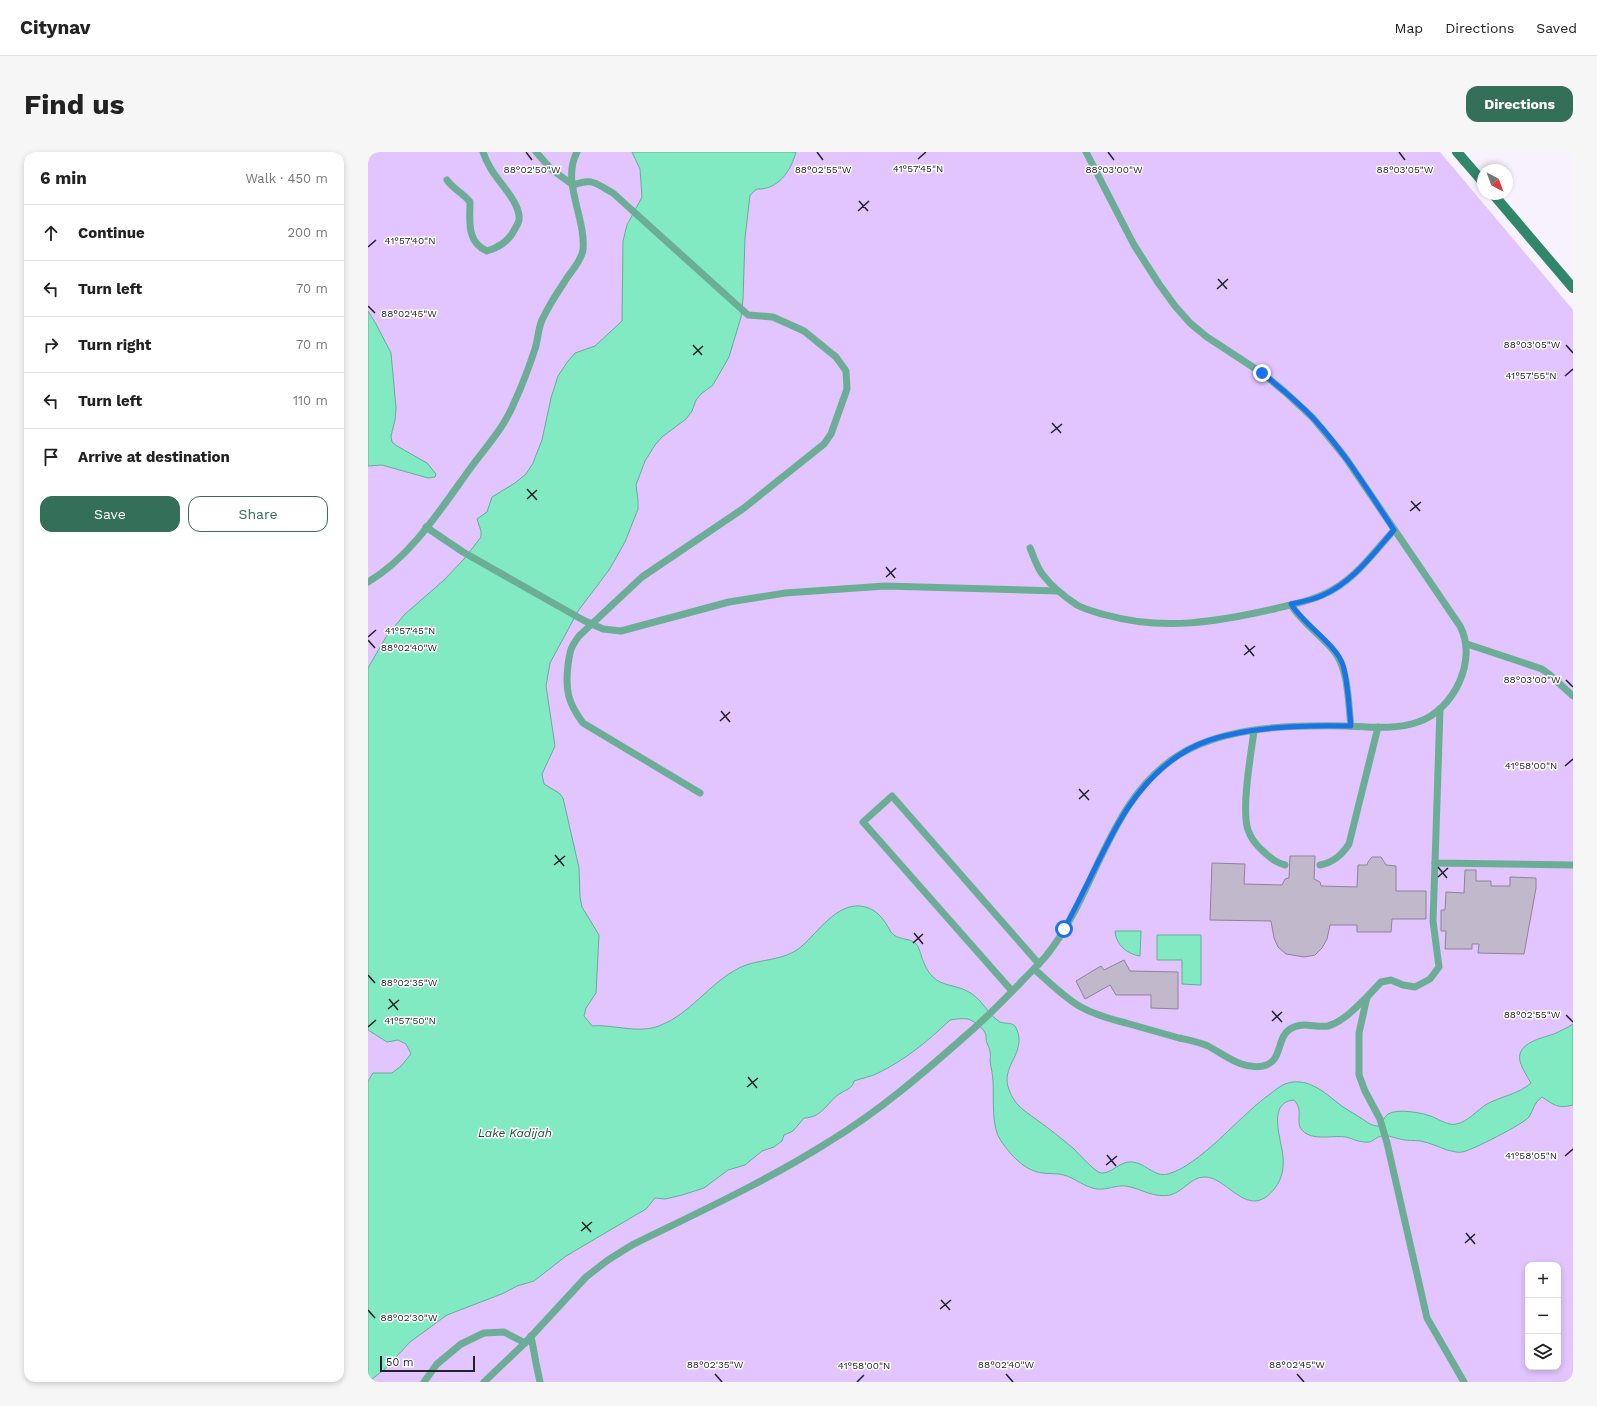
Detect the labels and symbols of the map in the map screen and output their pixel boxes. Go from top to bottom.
text: 41°57'45"N [893,163,943,174]
text: 88°02'50"W [504,164,561,175]
text: 88°02'55"W [795,164,852,175]
text: 88°03'00"W [1085,164,1143,175]
text: 88°03'05"W [1377,164,1434,175]
north arrow [1477,164,1513,200]
text: 41°57'40"N [384,235,436,246]
text: 88°02'45"W [381,308,437,319]
text: 88°03'05"W [1504,339,1561,350]
route end [1253,364,1271,382]
text: 41°57'55"N [1505,370,1557,381]
text: 41°57'45"N [385,625,435,636]
text: 88°02'40"W [381,642,438,653]
text: 88°03'00"W [1503,674,1561,685]
text: 41°58'00"N [1505,760,1557,771]
route start [1055,920,1073,938]
text: 88°02'35"W [381,977,438,988]
text: 88°02'55"W [1504,1009,1561,1020]
text: 41°57'50"N [384,1015,436,1026]
water label: Lake Kadijah [478,1126,552,1140]
text: 41°58'05"N [1505,1150,1557,1161]
text: 88°02'30"W [381,1312,438,1323]
scale bar [380,1354,475,1373]
text: 88°02'35"W [687,1359,744,1370]
text: 88°02'40"W [978,1359,1035,1370]
text: 88°02'45"W [1269,1359,1325,1370]
text: 41°58'00"N [838,1360,890,1371]

